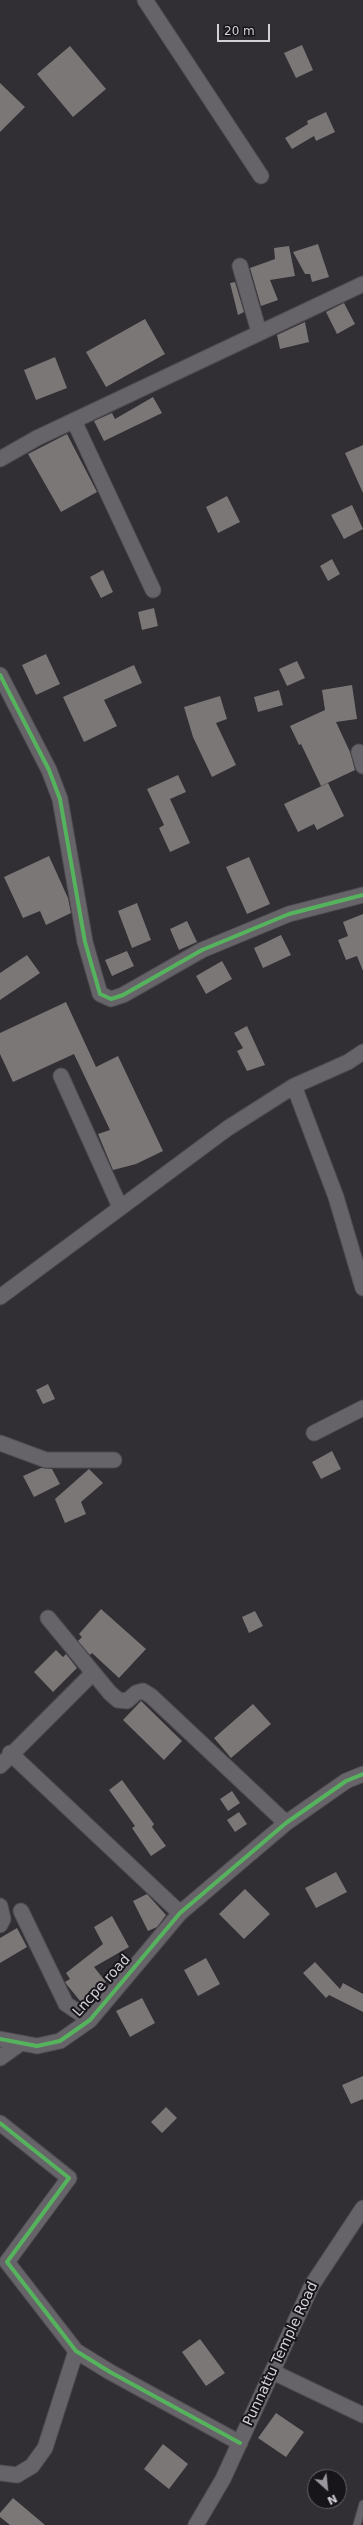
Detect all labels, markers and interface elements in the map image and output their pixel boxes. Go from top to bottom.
scale bar [219,16,272,42]
text: 20 m [224,24,255,38]
street label: Lncpe road [70,1951,134,2021]
street label: Punnattu Temple Road [240,2279,322,2429]
north arrow [307,2469,347,2509]
text: N [325,2491,339,2507]

